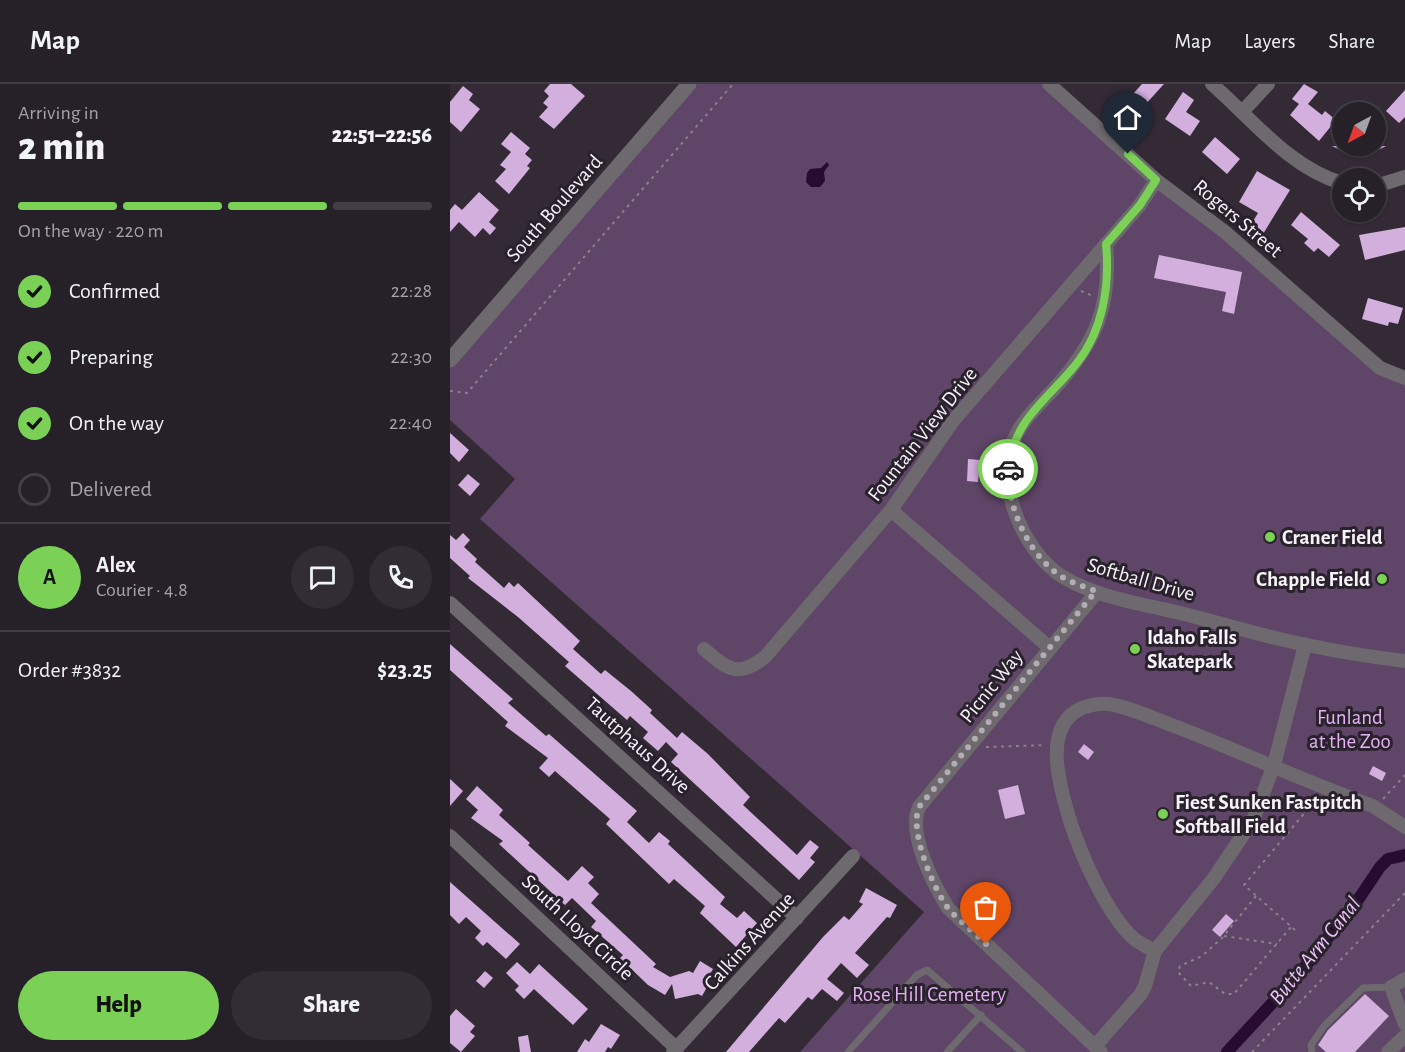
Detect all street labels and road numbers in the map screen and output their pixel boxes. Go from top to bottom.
street label: South Boulevard [502,151,606,266]
street label: Rogers Street [1189,175,1286,262]
street label: Fountain View Drive [864,363,981,505]
street label: Softball Drive [1085,554,1197,605]
street label: Picnic Way [956,646,1027,727]
street label: Tautphaus Drive [581,693,694,798]
street label: South Lloyd Circle [518,870,638,984]
street label: Calkins Avenue [700,888,799,994]

